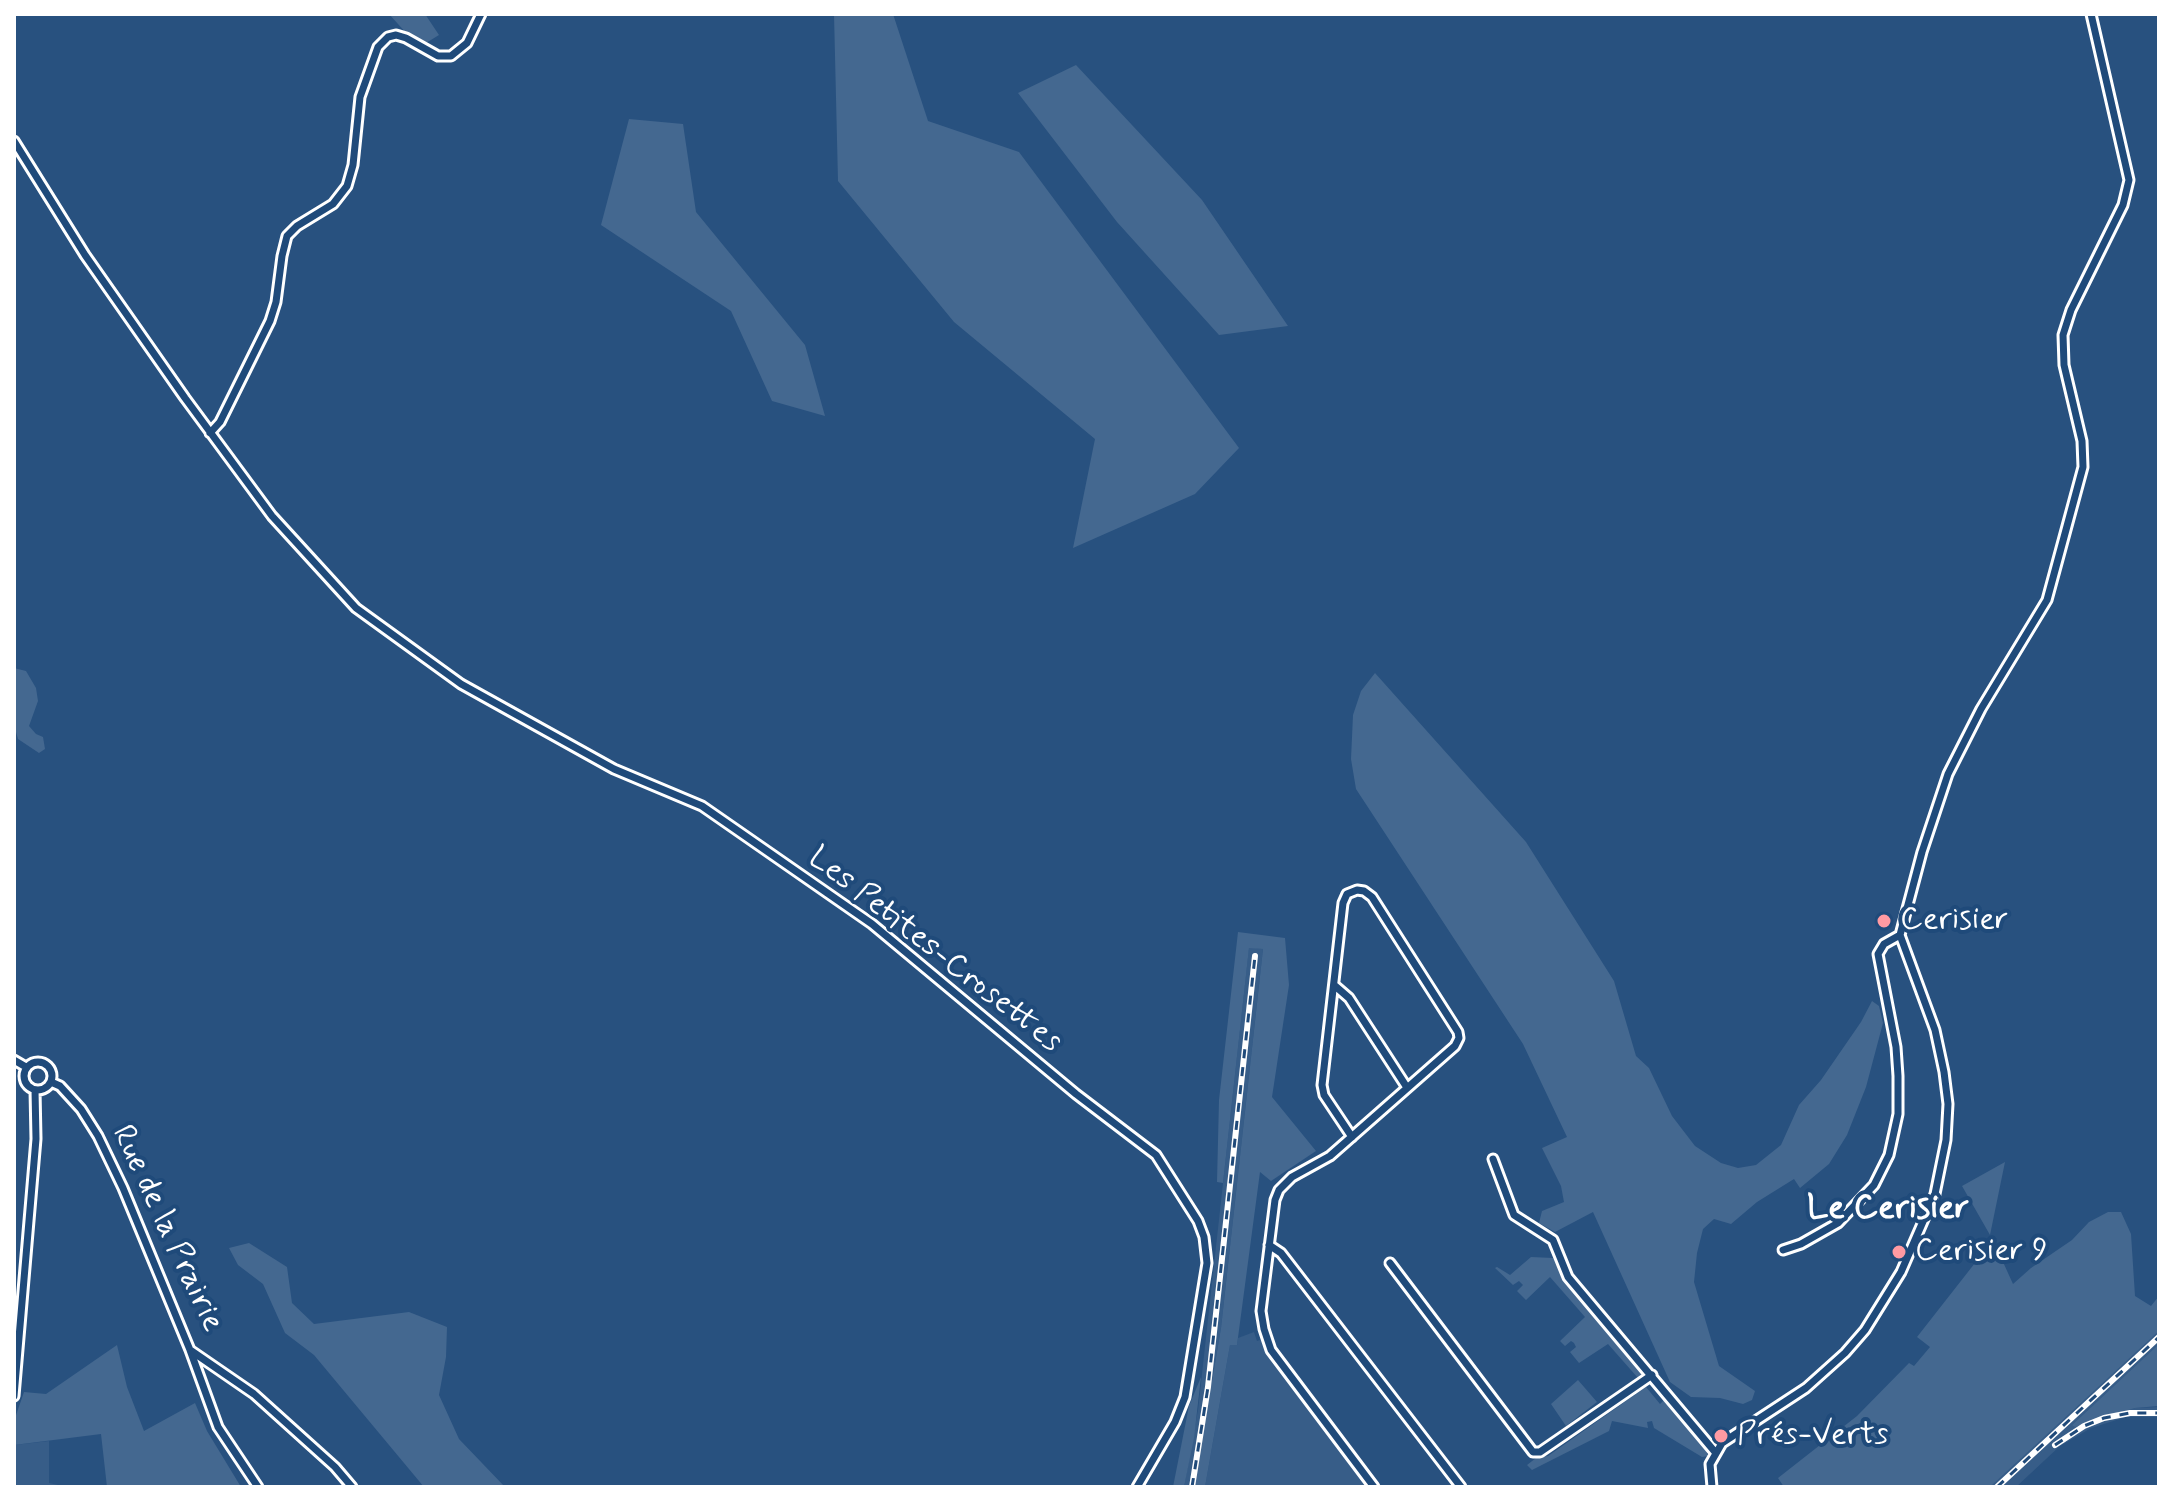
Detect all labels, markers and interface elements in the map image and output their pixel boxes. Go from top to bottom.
street label: Les Petites-Crosettes [799,840,1069,1062]
place label: Cerisier [1900,902,2008,940]
marker: Cerisier [1875,912,1893,930]
street label: Rue de la Prairie [101,1120,231,1338]
district label: Le Cerisier [1807,1190,1969,1230]
place label: Cerisier 9 [1915,1233,2048,1271]
marker: Cerisier 9 [1890,1243,1908,1261]
place label: Prés-Verts [1737,1417,1888,1455]
marker: Prés-Verts [1712,1427,1730,1445]

